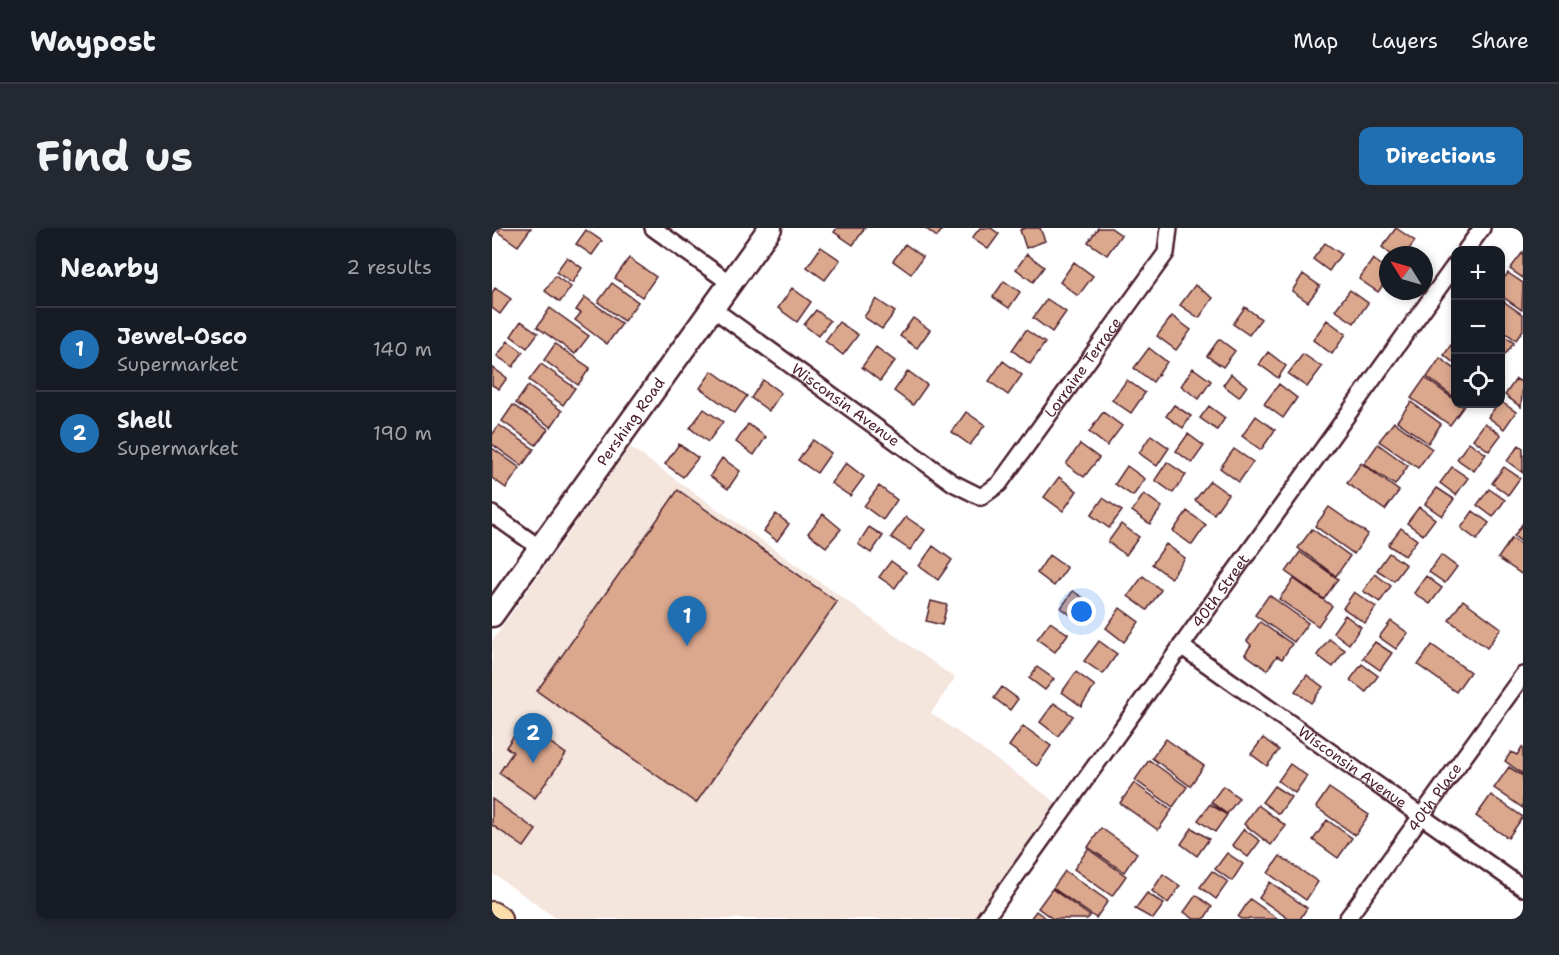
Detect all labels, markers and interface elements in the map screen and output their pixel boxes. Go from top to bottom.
text: Waypost [30,22,156,60]
text: Map [1293,27,1338,55]
text: Layers [1371,27,1438,55]
text: Share [1471,27,1529,55]
button: Directions [1359,127,1523,185]
text: Find us [36,128,193,184]
north arrow [1379,246,1433,300]
map controls [1451,246,1505,408]
button: + [1451,246,1505,300]
text: Nearby [60,250,159,285]
text: 2 results [346,254,432,280]
button: − [1451,300,1505,354]
street label: Lorraine Terrace [1040,313,1126,422]
text: Jewel-Osco [117,322,247,351]
text: 1 [75,336,84,362]
text: 140 m [373,336,432,362]
text: Supermarket [117,351,239,377]
button: locate [1451,354,1505,408]
street label: Wisconsin Avenue [787,359,904,451]
street label: Pershing Road [592,373,670,470]
text: Shell [117,406,172,435]
text: 2 [73,420,87,446]
text: 190 m [373,420,432,446]
text: Supermarket [117,435,239,461]
street label: 40th Street [1188,550,1254,632]
pin: 1 [668,596,706,646]
your location [1067,597,1096,626]
pin: 2 [514,714,552,763]
street label: Wisconsin Avenue [1294,722,1411,813]
street label: 40th Place [1403,759,1466,836]

